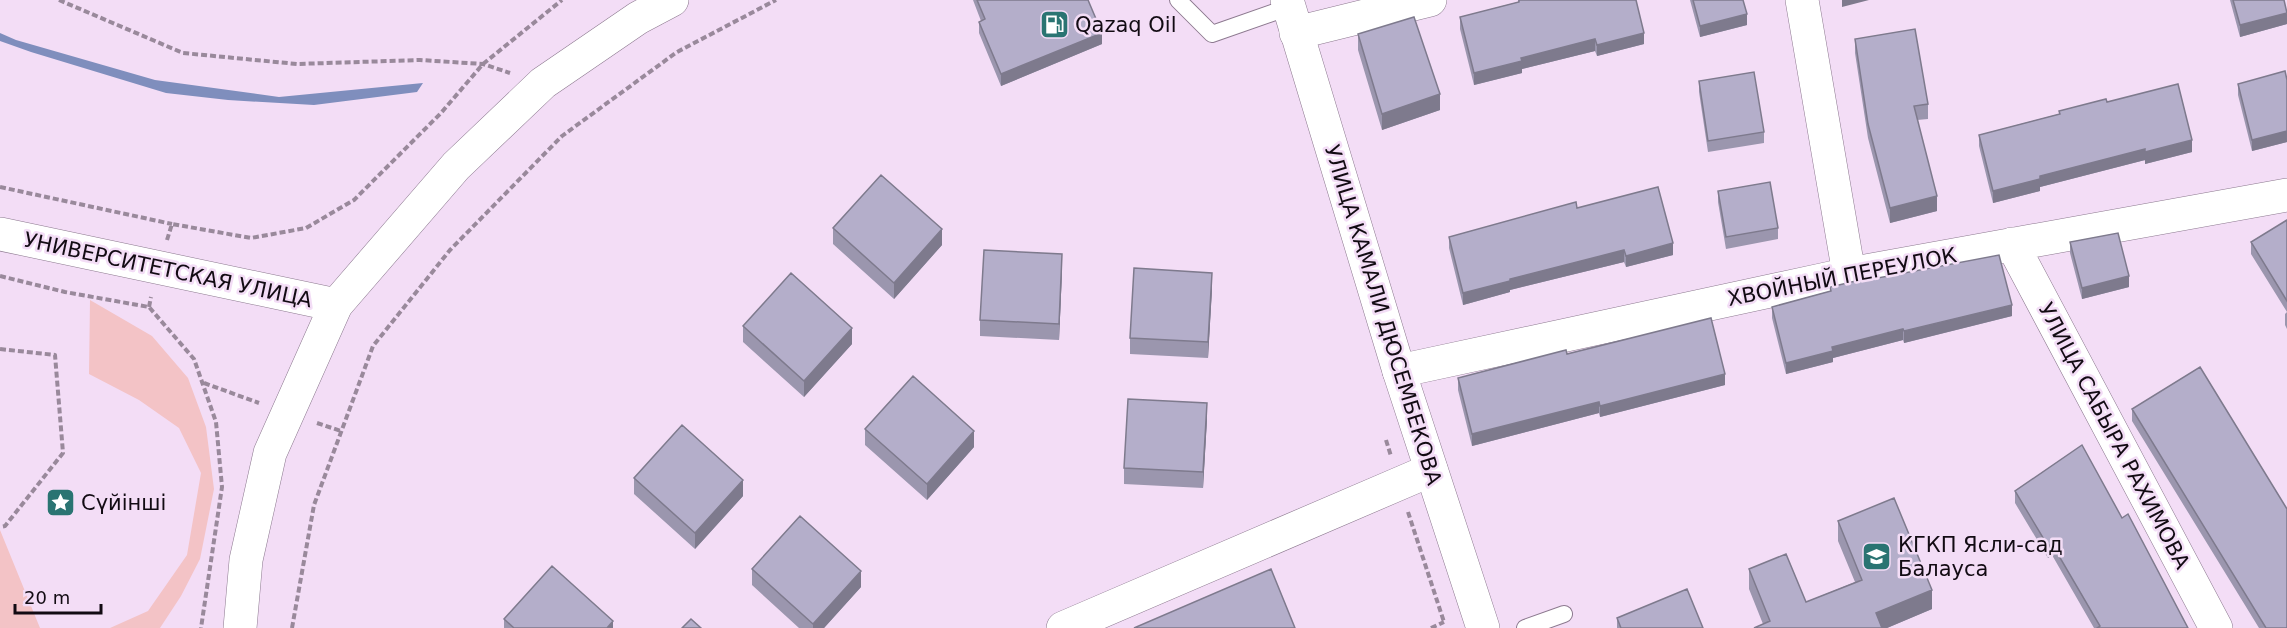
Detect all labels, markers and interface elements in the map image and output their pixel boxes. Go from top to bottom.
fuel station icon: Qazaq Oil [1038,9,1070,41]
place label: Qazaq Oil [1075,13,1177,37]
street label: УЛИЦА КАМАЛИ ДЮСЕМБЕКОВА [1320,142,1446,489]
street label: УНИВЕРСИТЕТСКАЯ УЛИЦА [22,228,315,312]
street label: ХВОЙНЫЙ ПЕРЕУЛОК [1725,242,1959,311]
street label: УЛИЦА САБЫРА РАХИМОВА [2033,299,2195,574]
place icon: Сүйінші [44,487,76,519]
place label: Сүйінші [81,491,166,515]
place label: КГКП Ясли-сад Балауса [1898,533,2063,581]
school or university icon: КГКП Ясли-сад Балауса [1861,541,1893,573]
scale bar [15,577,100,615]
text: 20 m [24,587,70,608]

